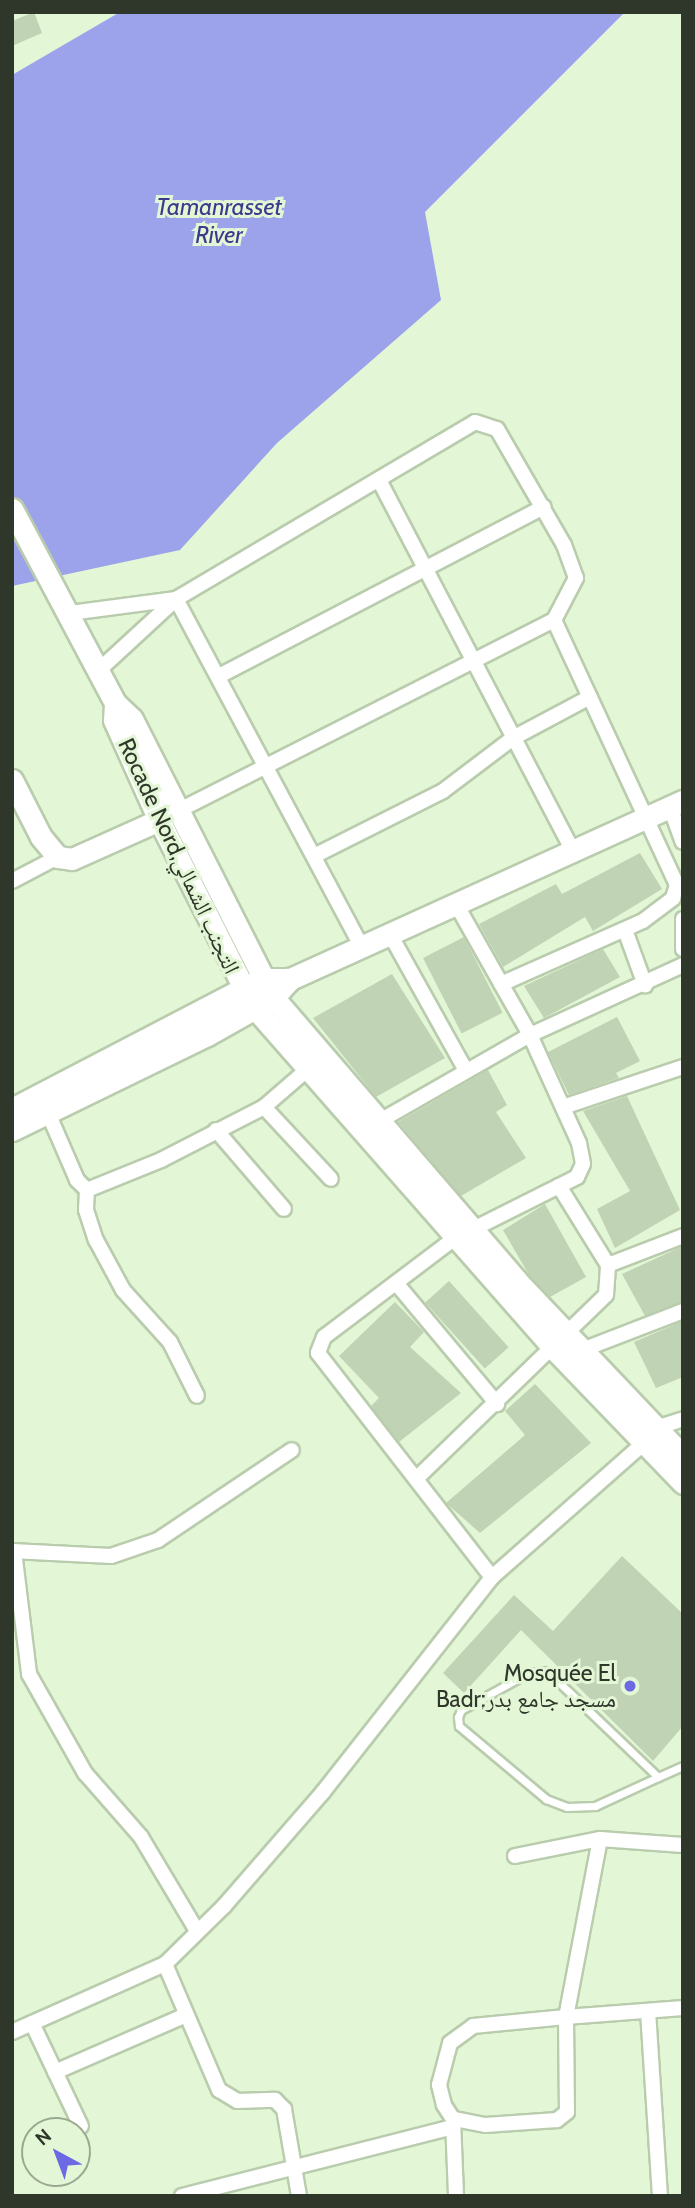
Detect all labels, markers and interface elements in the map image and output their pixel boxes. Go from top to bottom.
water label: Tamanrasset River [156,193,282,249]
street label: Rocade Nord,التجنب الشمالي [112,734,246,978]
place label: Mosquée El Badr;مسجد جامع بدر [436,1659,616,1713]
marker: Mosquée El Badr;مسجد جامع بدر [622,1678,638,1694]
north arrow [21,2117,91,2187]
text: N [31,2124,56,2150]

